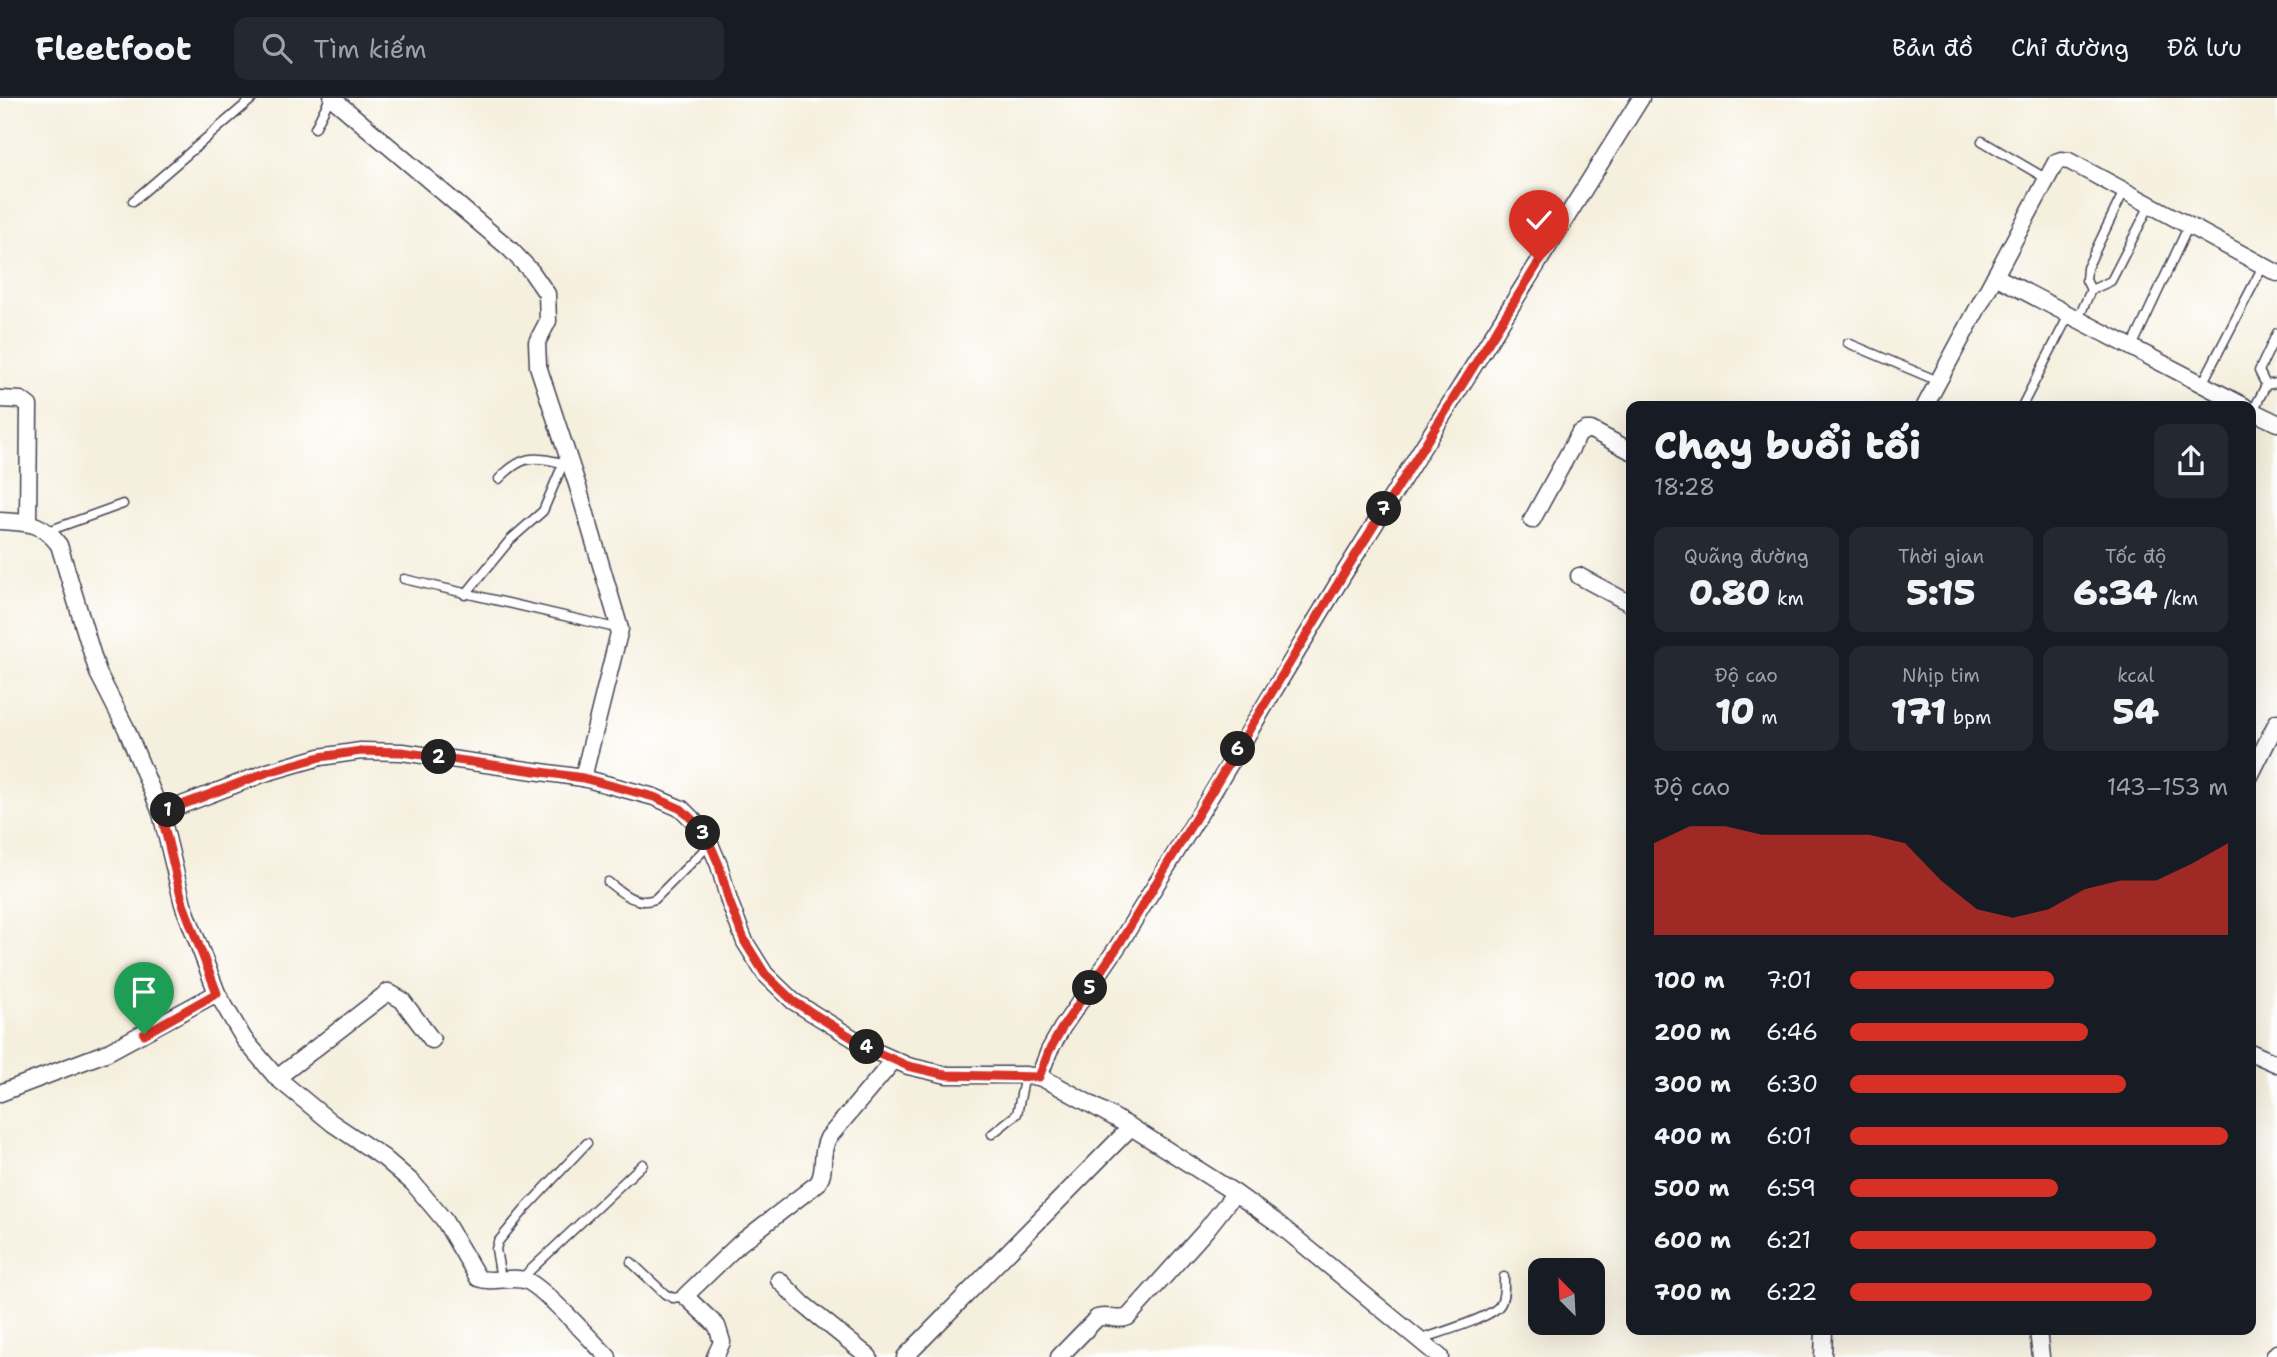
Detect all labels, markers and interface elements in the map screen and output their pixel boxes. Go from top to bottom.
search box [234,17,724,80]
text: Fleetfoot [35,26,192,71]
icon: search [258,29,296,67]
text: Tìm kiếm [314,31,427,66]
text: Bản đồ [1892,32,1973,64]
text: Chỉ đường [2011,32,2129,64]
text: Đã lưu [2167,32,2242,64]
pin [1509,190,1569,262]
icon: check [1520,201,1558,239]
text: Chạy buổi tối [1654,420,1921,471]
button: share [2154,424,2228,498]
text: 18:28 [1654,472,1715,502]
pin: 7 [1366,492,1402,526]
text: 7 [1377,496,1390,521]
text: Quãng đường [1684,544,1809,569]
text: Thời gian [1898,544,1984,569]
text: Tốc độ [2105,544,2166,569]
text: 0.80 [1689,569,1770,616]
text: 5:15 [1906,569,1976,616]
text: 6:34 [2073,569,2158,616]
text: km [1770,586,1804,611]
text: /km [2158,586,2198,611]
text: Độ cao [1715,663,1778,688]
text: Nhịp tim [1902,663,1980,688]
text: kcal [2117,663,2154,688]
text: 10 [1715,688,1755,735]
text: 171 [1891,688,1947,735]
text: 54 [2112,688,2159,735]
text: m [1755,705,1778,730]
text: bpm [1947,705,1991,730]
pin: 6 [1220,732,1256,766]
text: 6 [1231,736,1244,761]
pin: 2 [422,740,457,774]
text: 2 [432,744,445,769]
text: Độ cao [1654,772,1730,802]
text: 143–153 m [2107,772,2228,802]
pin: 1 [150,792,186,828]
text: 1 [163,797,172,822]
pin: 3 [686,816,720,850]
text: 3 [696,820,709,845]
pin [114,962,174,1034]
text: 100 m [1654,965,1725,995]
text: 7:01 [1766,965,1812,995]
pin: 5 [1072,970,1108,1006]
icon: arrive [125,973,163,1011]
text: 5 [1084,975,1095,1000]
text: 200 m [1654,1017,1731,1047]
text: 6:46 [1766,1017,1818,1047]
pin: 4 [850,1030,884,1065]
text: 4 [860,1034,873,1059]
text: 300 m [1654,1069,1731,1099]
text: 6:30 [1766,1069,1818,1099]
text: 400 m [1654,1121,1731,1151]
text: 6:01 [1766,1121,1812,1151]
text: 500 m [1654,1173,1729,1203]
text: 6:59 [1766,1173,1816,1203]
text: 600 m [1654,1225,1731,1255]
text: 6:21 [1766,1225,1811,1255]
north arrow [1528,1258,1605,1335]
map controls [1528,1258,1605,1335]
text: 700 m [1654,1277,1731,1307]
text: 6:22 [1766,1277,1817,1307]

